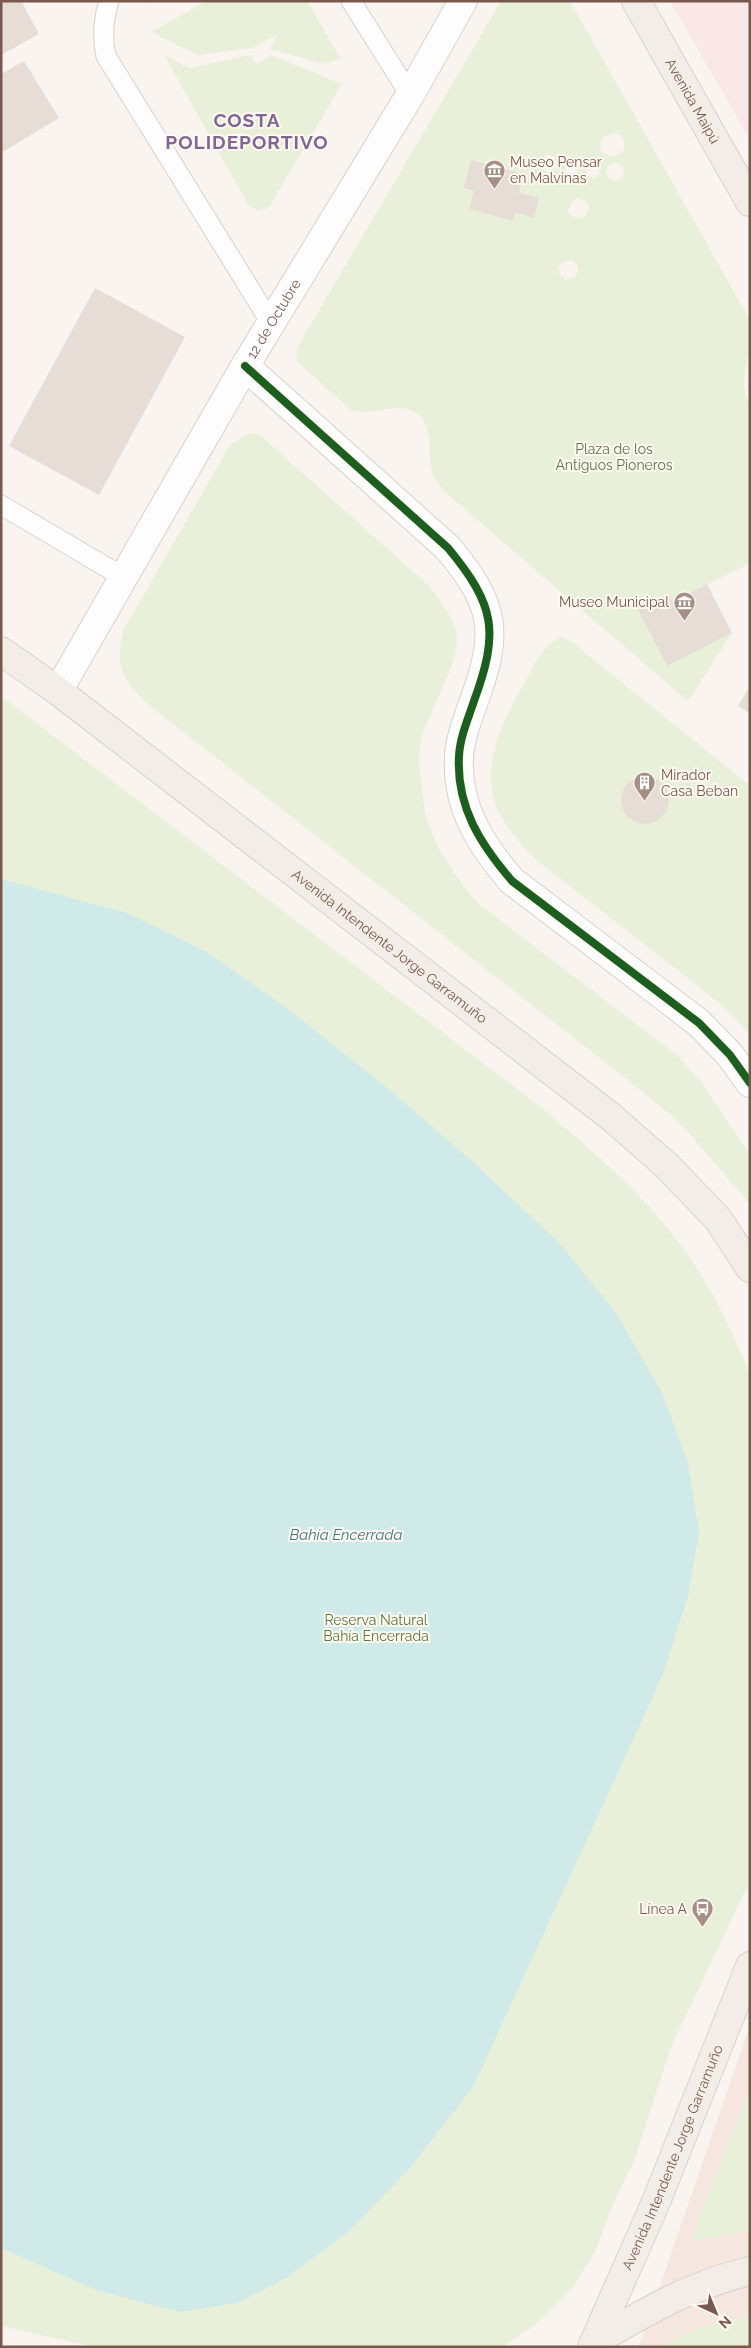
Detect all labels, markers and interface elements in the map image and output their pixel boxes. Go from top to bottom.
street label: Avenida Maipú [662,56,723,147]
district label: COSTA POLIDEPORTIVO [165,109,329,153]
place label: Museo Pensar en Malvinas [510,154,602,186]
museum icon: Museo Pensar en Malvinas [482,158,506,189]
street label: 12 de Octubre [243,276,304,362]
park label: Plaza de los Antiguos Pioneros [555,441,673,473]
museum icon: Museo Municipal [673,590,697,621]
place label: Museo Municipal [559,594,669,610]
place label: Mirador Casa Beban [661,767,738,799]
building icon: Mirador Casa Beban [633,771,657,802]
street label: Avenida Intendente Jorge Garramuño [289,866,490,1026]
water label: Bahía Encerrada [290,1526,402,1544]
park label: Reserva Natural Bahía Encerrada [323,1612,429,1644]
bus stop icon: Línea A [691,1897,715,1928]
place label: Línea A [639,1901,688,1917]
street label: Avenida Intendente Jorge Garramuño [619,2042,726,2273]
north arrow [691,2288,741,2338]
text: N [716,2313,734,2332]

